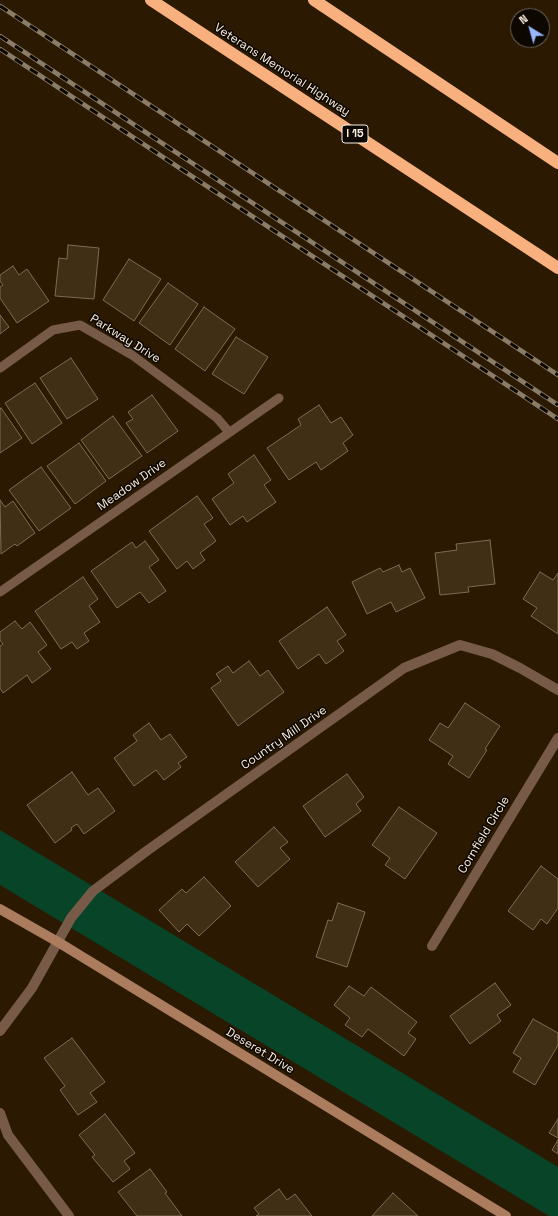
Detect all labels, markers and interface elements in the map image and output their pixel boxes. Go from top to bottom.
north arrow [510,8,550,48]
text: N [516,11,531,27]
street label: Veterans Memorial Highway [211,21,353,119]
road number: I 15 [342,125,368,143]
street label: Parkway Drive [87,312,163,366]
street label: Meadow Drive [95,456,169,514]
street label: Country Mill Drive [238,703,330,773]
street label: Cornfield Circle [455,794,513,876]
street label: Deseret Drive [223,1025,297,1077]

